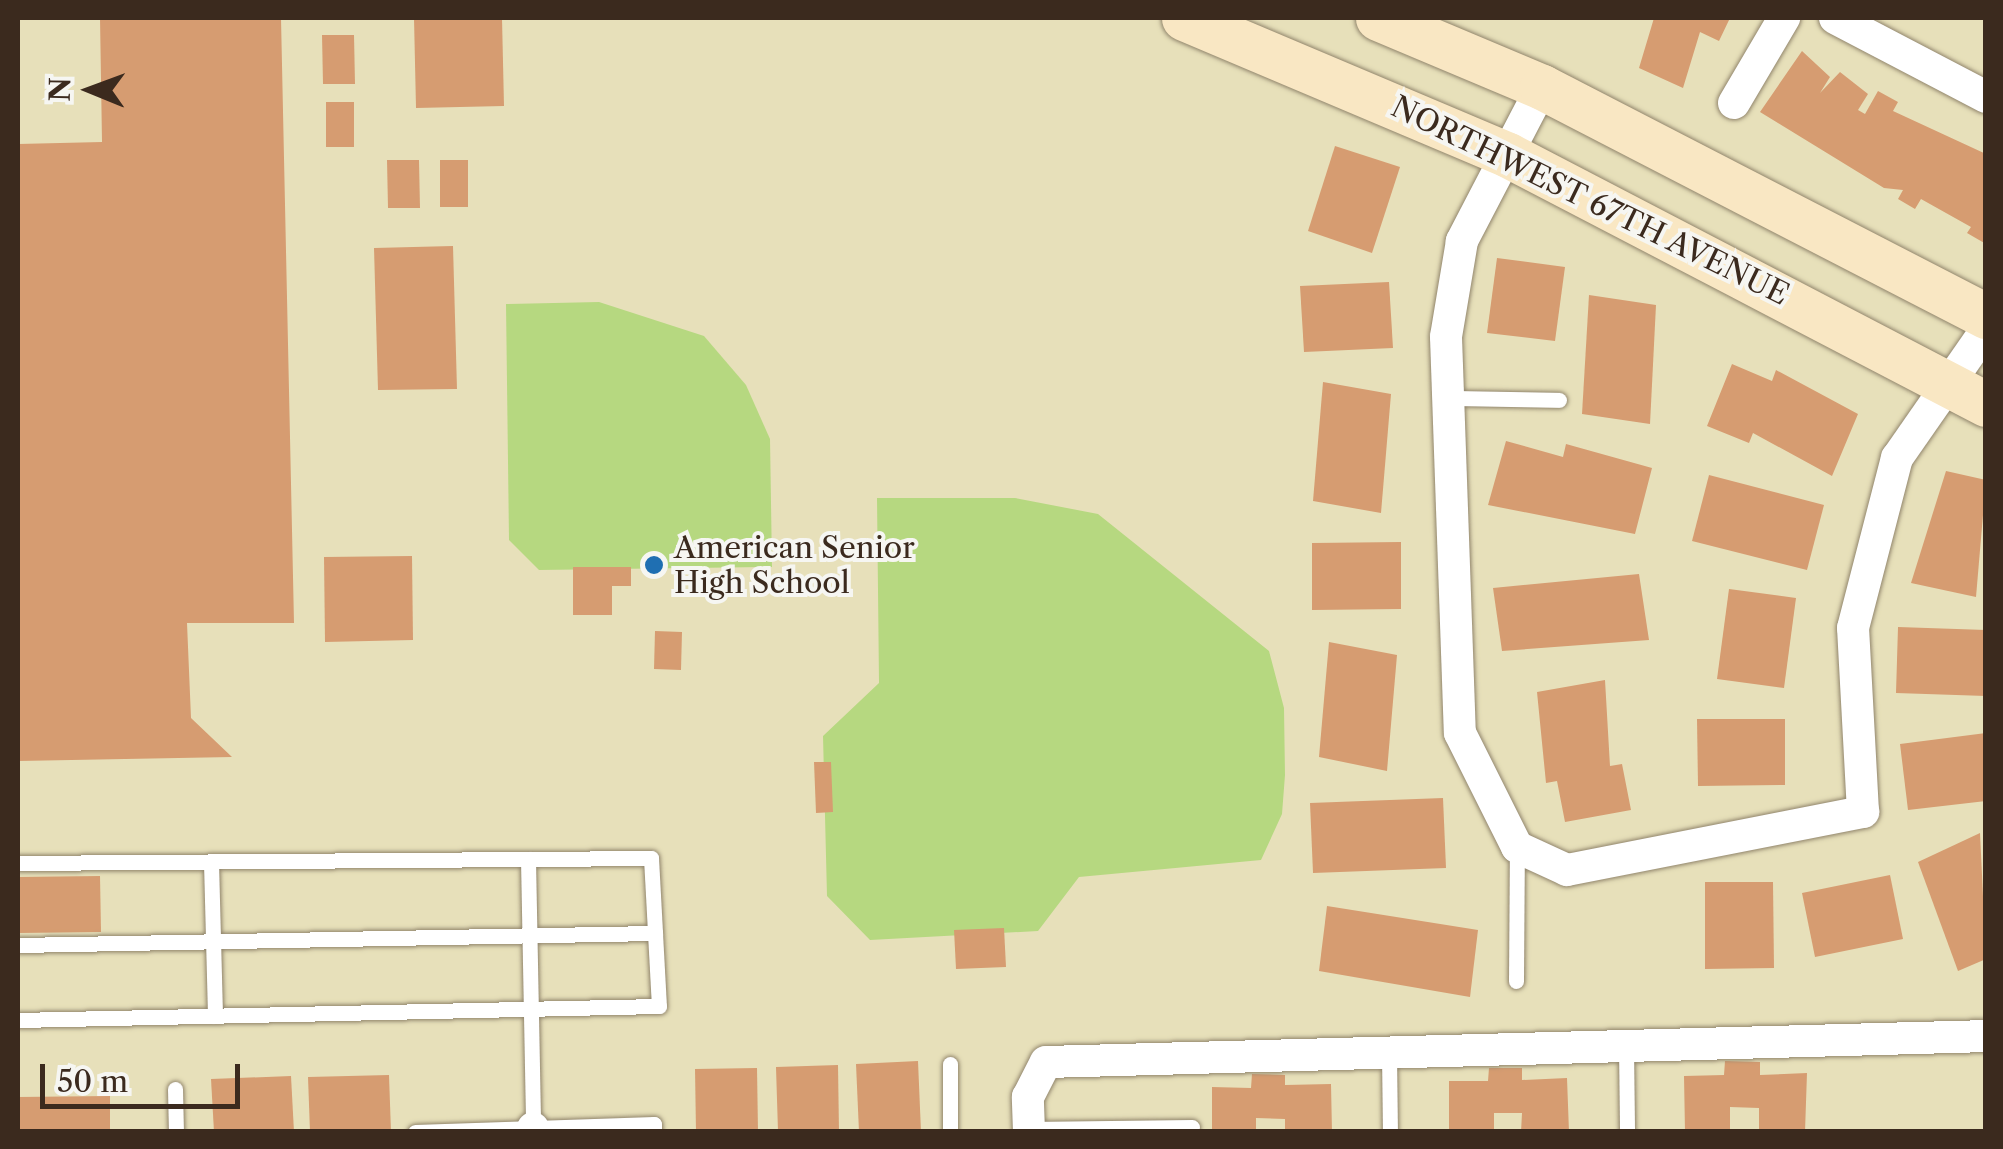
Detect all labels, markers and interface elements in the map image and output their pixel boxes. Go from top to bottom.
north arrow [40,40,140,140]
text: N [43,77,77,102]
street label: NORTHWEST 67TH AVENUE [1385,88,1795,314]
place label: American Senior High School [674,530,915,600]
marker: American Senior High School [643,554,665,576]
scale bar [45,1044,245,1106]
text: 50 m [57,1063,128,1100]

